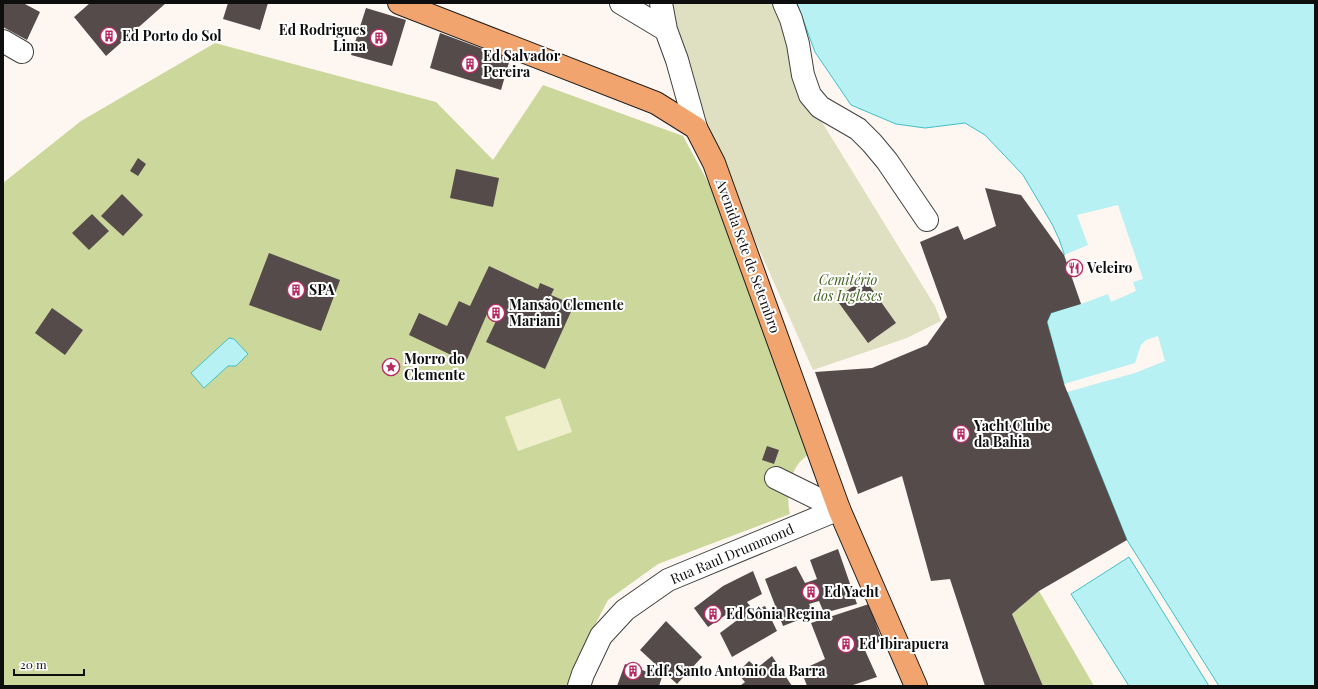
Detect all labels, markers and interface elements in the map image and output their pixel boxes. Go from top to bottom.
place label: Ed Rodrigues Lima [279,20,367,55]
building icon: Ed Porto do Sol [99,26,119,46]
place label: Ed Porto do Sol [122,26,222,45]
building icon: Ed Rodrigues Lima [369,28,389,48]
place label: Ed Salvador Pereira [483,46,561,81]
building icon: Ed Salvador Pereira [460,54,480,74]
street label: Avenida Sete de Setembro [711,175,785,336]
restaurant icon: Veleiro [1064,258,1084,278]
place label: Veleiro [1086,258,1133,277]
park label: Cemitério dos Ingleses [814,270,883,305]
building icon: SPA [286,280,306,300]
place label: SPA [309,280,335,299]
place label: Mansão Clemente Mariani [509,295,624,330]
building icon: Mansão Clemente Mariani [486,303,506,323]
place label: Morro do Clemente [404,349,465,384]
place icon: Morro do Clemente [381,357,401,377]
place label: Yacht Clube da Bahia [973,416,1050,451]
building icon: Yacht Clube da Bahia [951,424,971,444]
street label: Rua Raul Drummond [667,519,797,588]
building icon: Ed Yacht [801,582,821,602]
place label: Ed Yacht [824,582,879,601]
building icon: Ed Sônia Regina [703,604,723,624]
place label: Ed Sônia Regina [726,604,831,623]
building icon: Ed Ibirapuera [836,634,856,654]
place label: Ed Ibirapuera [859,634,950,653]
scale bar [14,651,84,677]
text: 20 m [20,656,47,672]
building icon: Edf. Santo Antonio da Barra [623,661,643,681]
place label: Edf. Santo Antonio da Barra [646,661,826,680]

